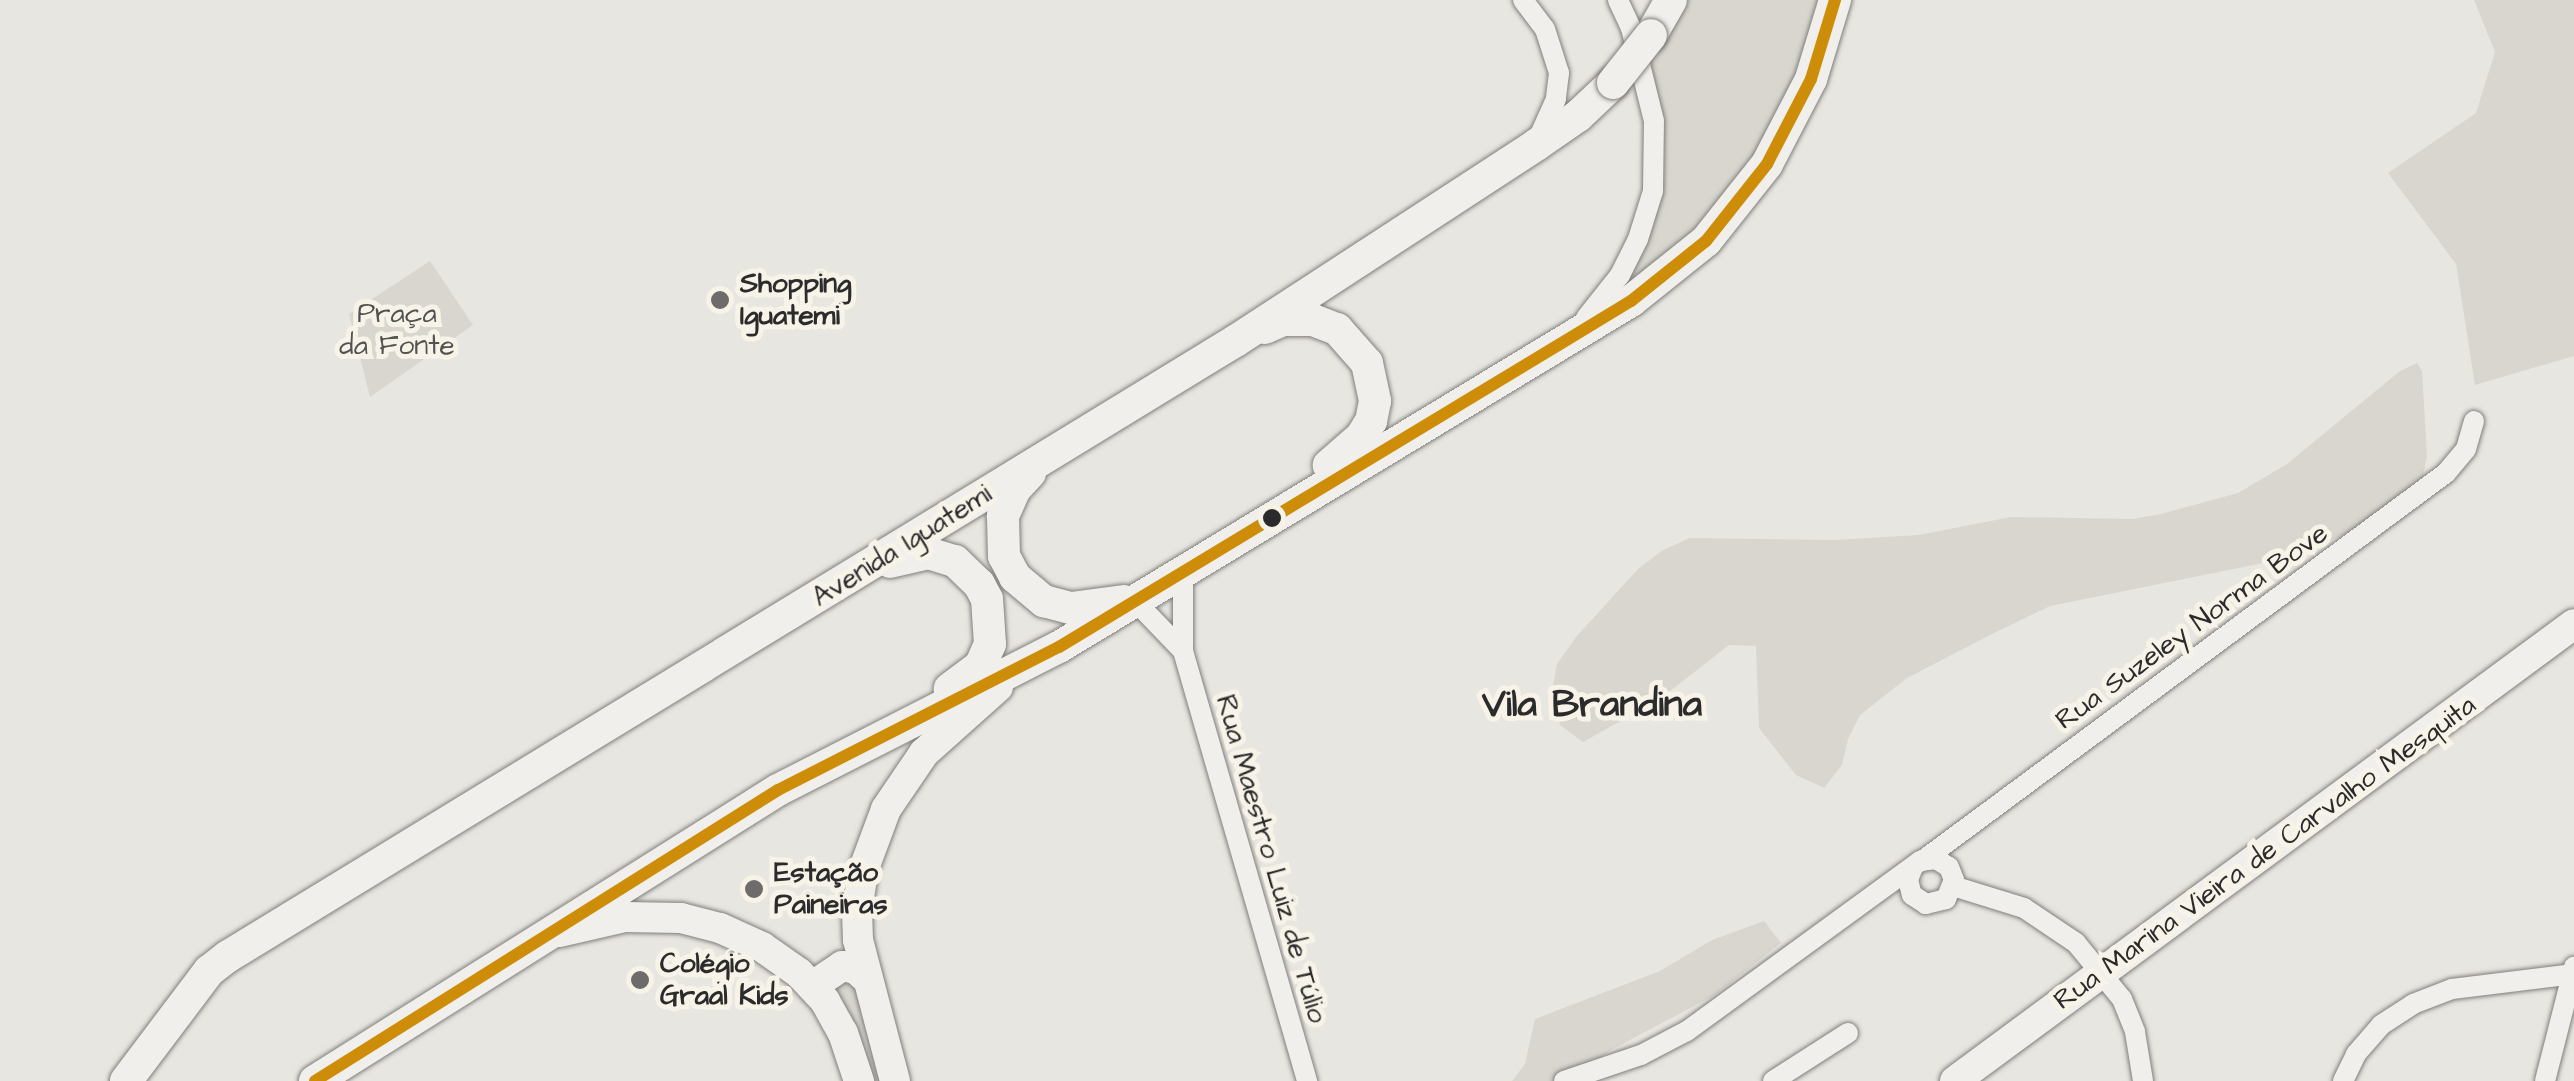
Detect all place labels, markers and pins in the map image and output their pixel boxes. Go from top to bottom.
place label: Shopping Iguatemi [740,267,851,333]
marker: Shopping Iguatemi [709,289,731,311]
unlabelled marker [1262,508,1282,528]
place label: Estação Paineiras [774,856,887,922]
marker: Estação Paineiras [743,878,765,900]
place label: Colégio Graal Kids [660,947,789,1013]
marker: Colégio Graal Kids [629,969,651,991]

